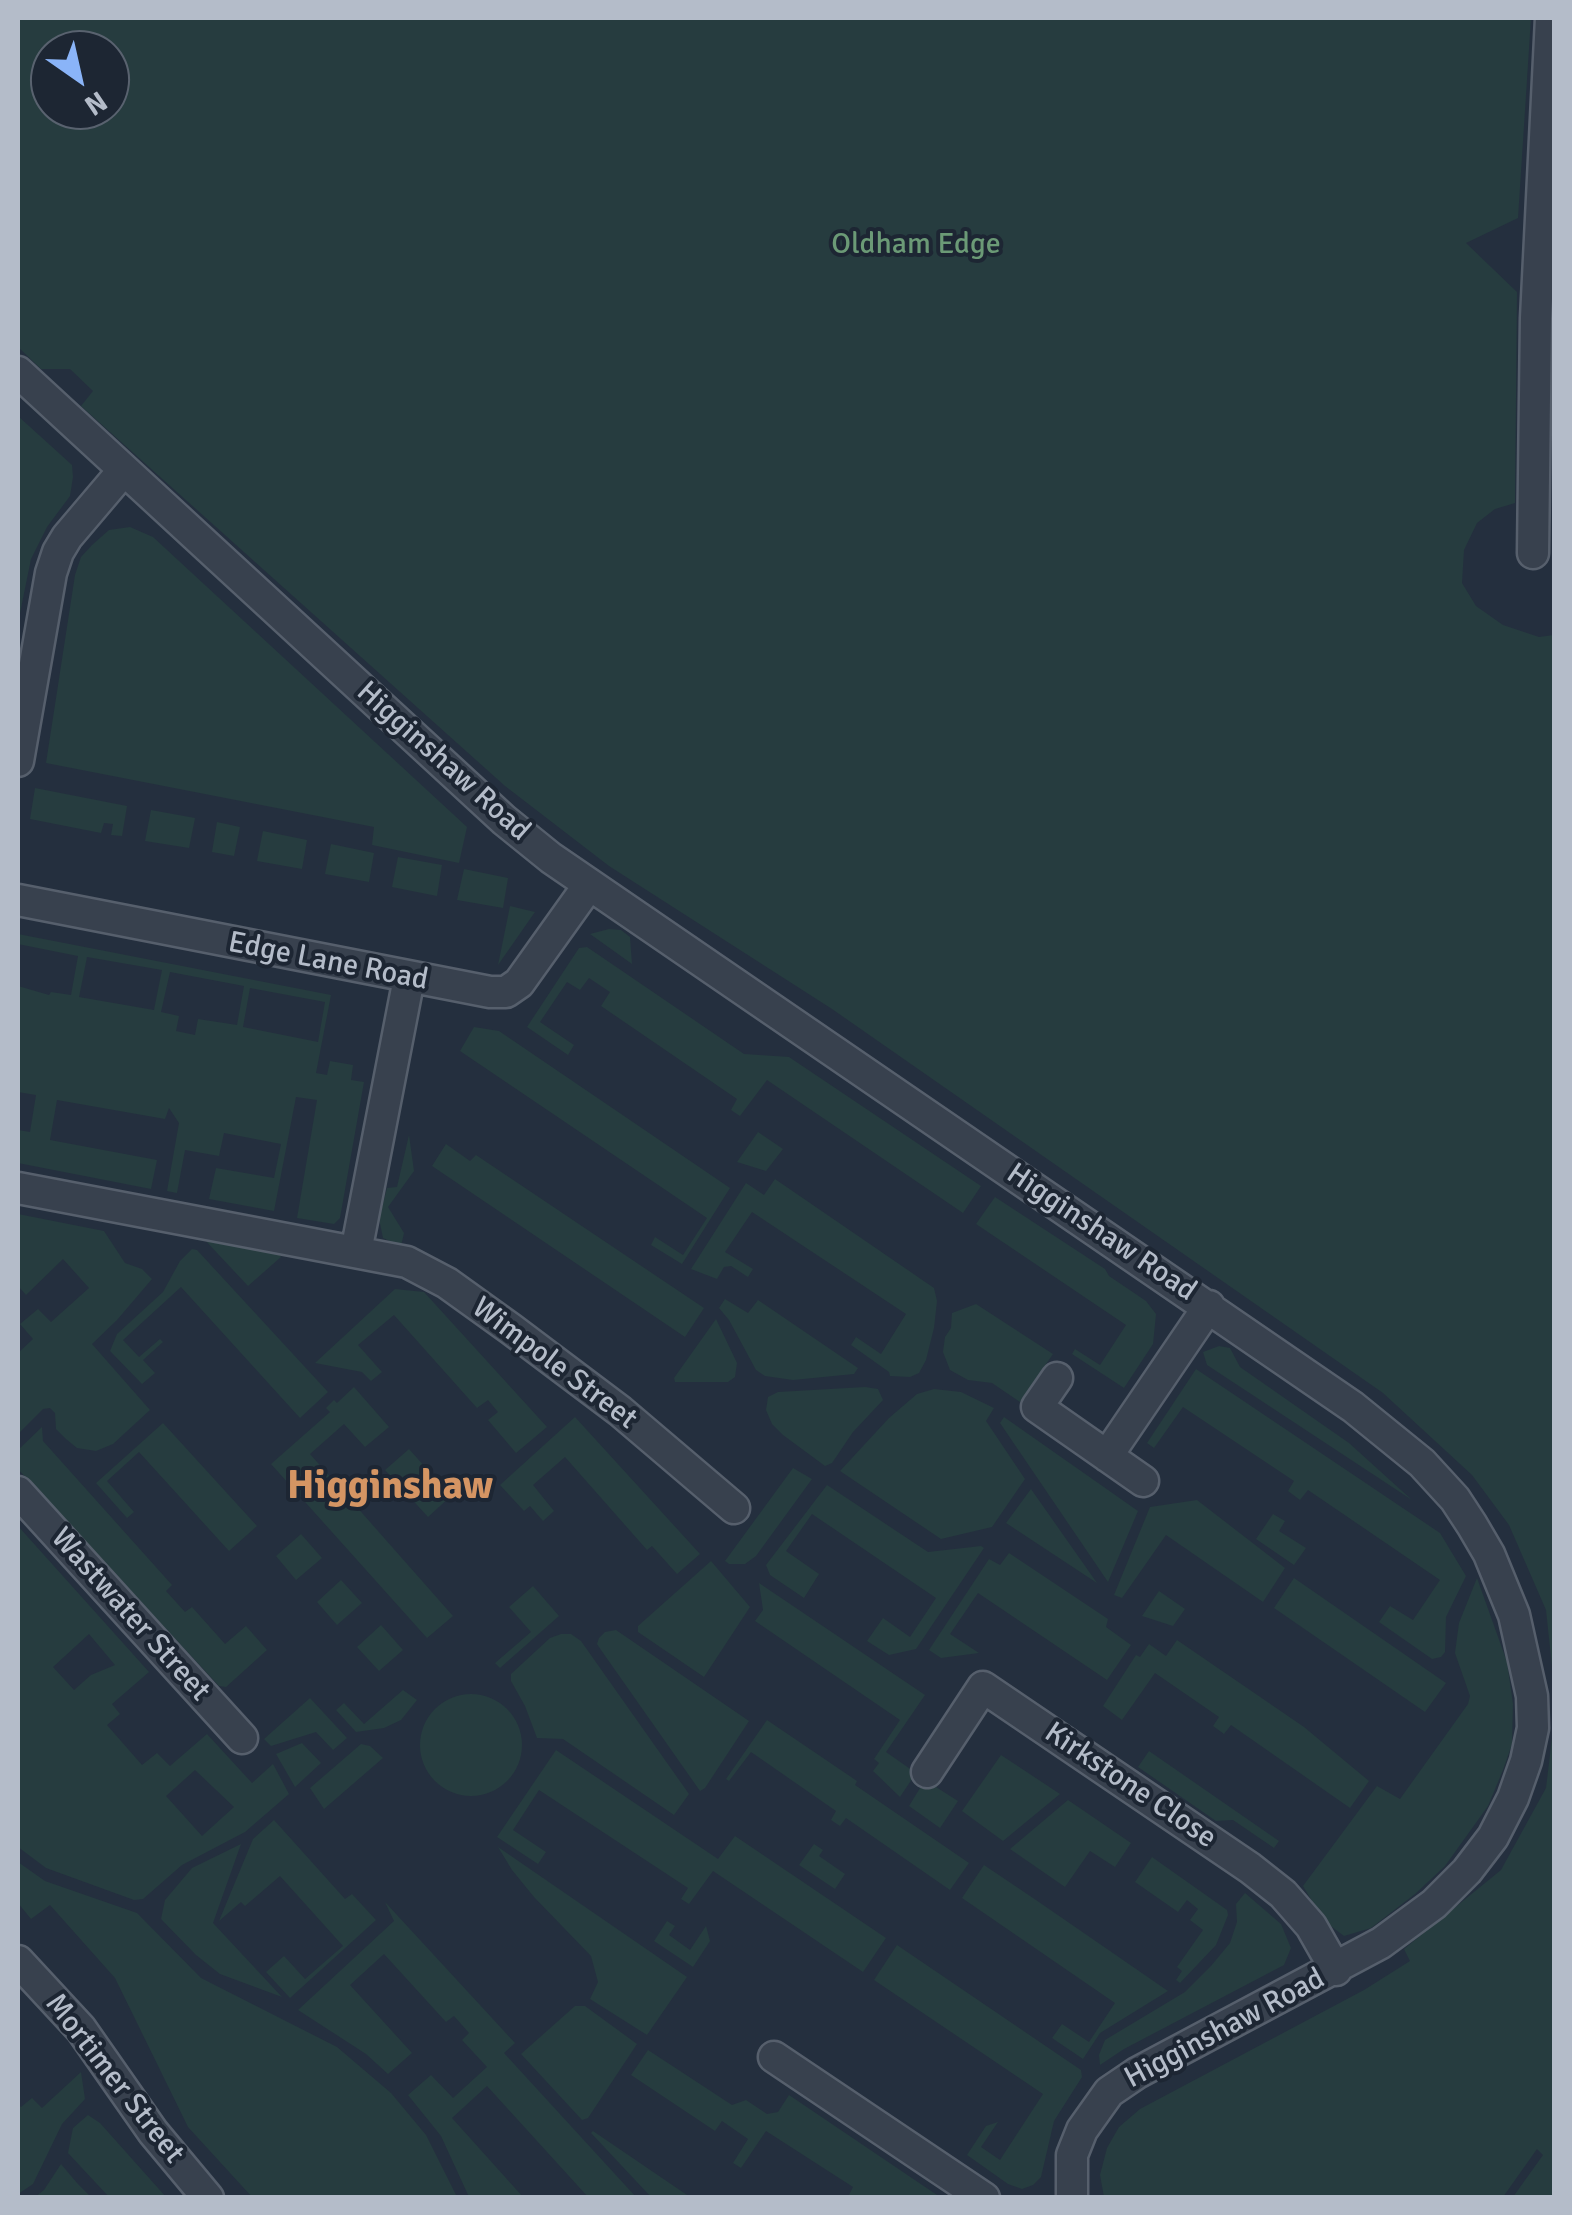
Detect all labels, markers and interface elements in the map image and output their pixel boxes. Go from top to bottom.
north arrow [30,30,130,130]
text: N [78,84,113,123]
park label: Oldham Edge [831,227,1001,263]
street label: Higginshaw Road [349,675,537,849]
street label: Edge Lane Road [225,925,431,999]
street label: Higginshaw Road [999,1156,1203,1310]
street label: Wimpole Street [464,1290,644,1438]
district label: Higginshaw [287,1463,493,1511]
street label: Wastwater Street [43,1521,217,1709]
street label: Kirkstone Close [1037,1715,1223,1857]
street label: Higginshaw Road [1119,1961,1331,2097]
street label: Mortimer Street [37,1987,191,2171]

